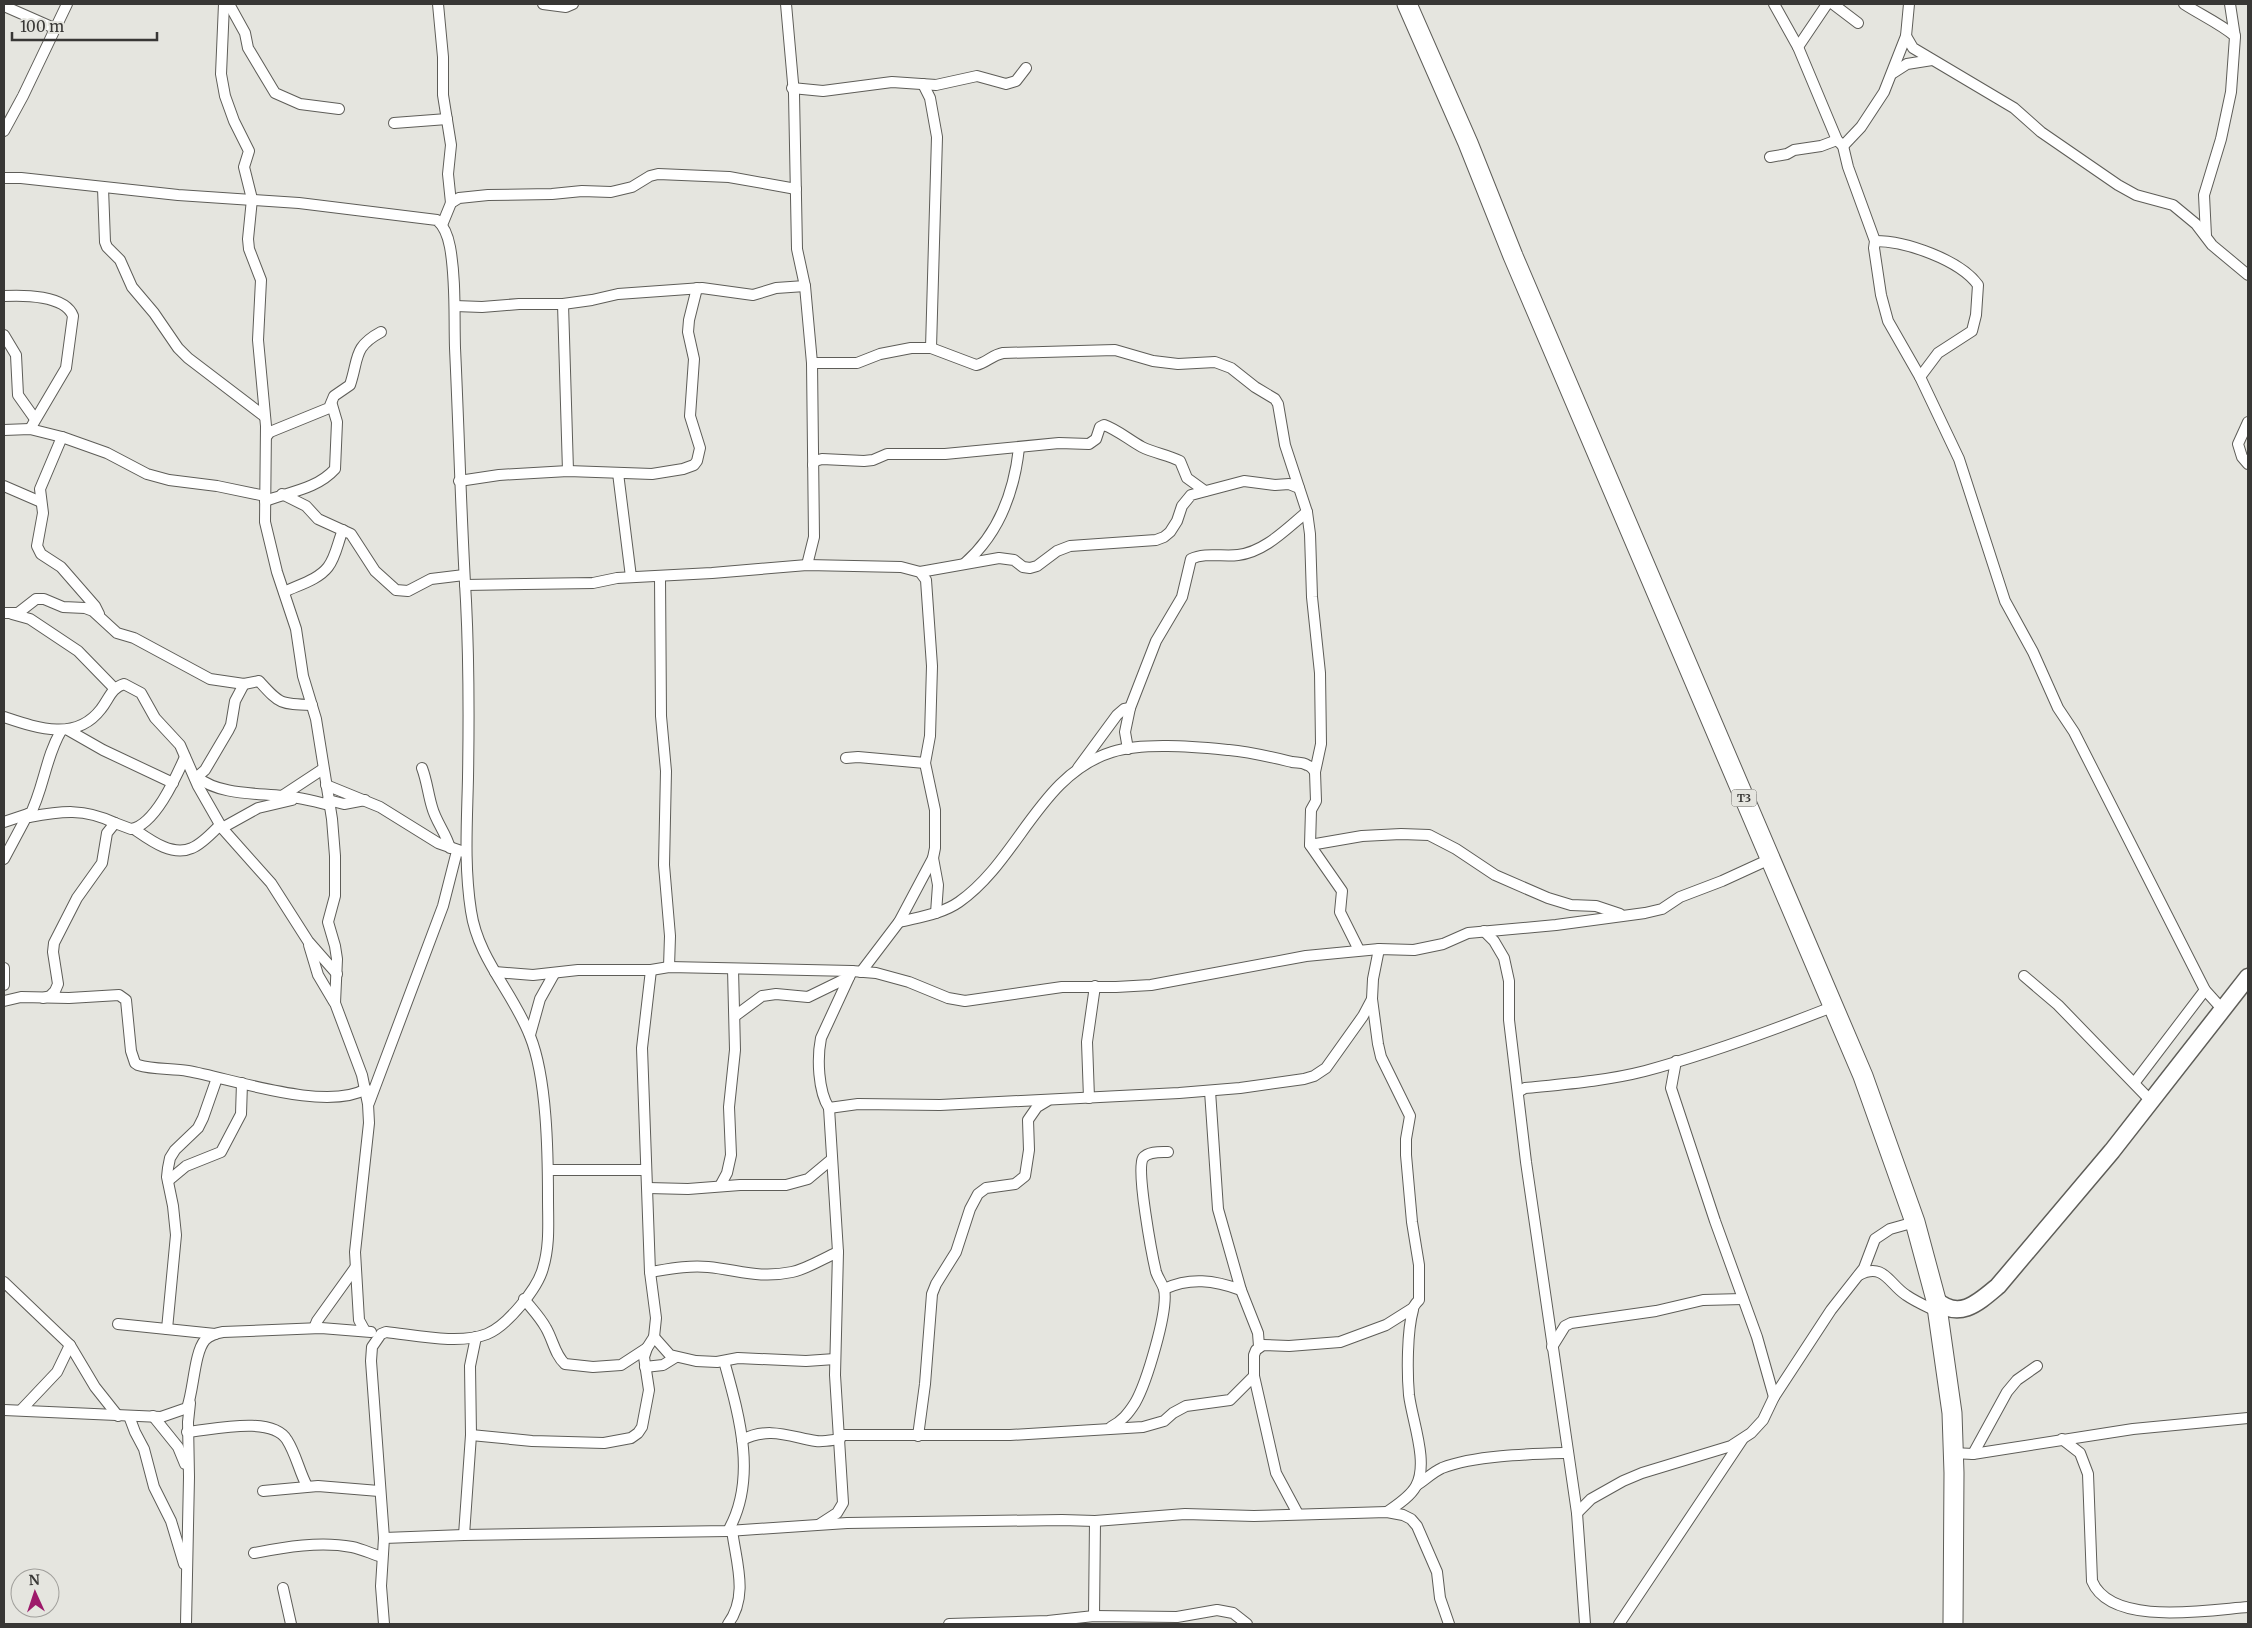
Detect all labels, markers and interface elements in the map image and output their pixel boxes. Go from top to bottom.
scale bar [12,10,158,42]
text: 100 m [20,17,64,36]
road number: T3 [1732,790,1756,806]
north arrow [10,1568,60,1618]
text: N [28,1571,40,1589]

